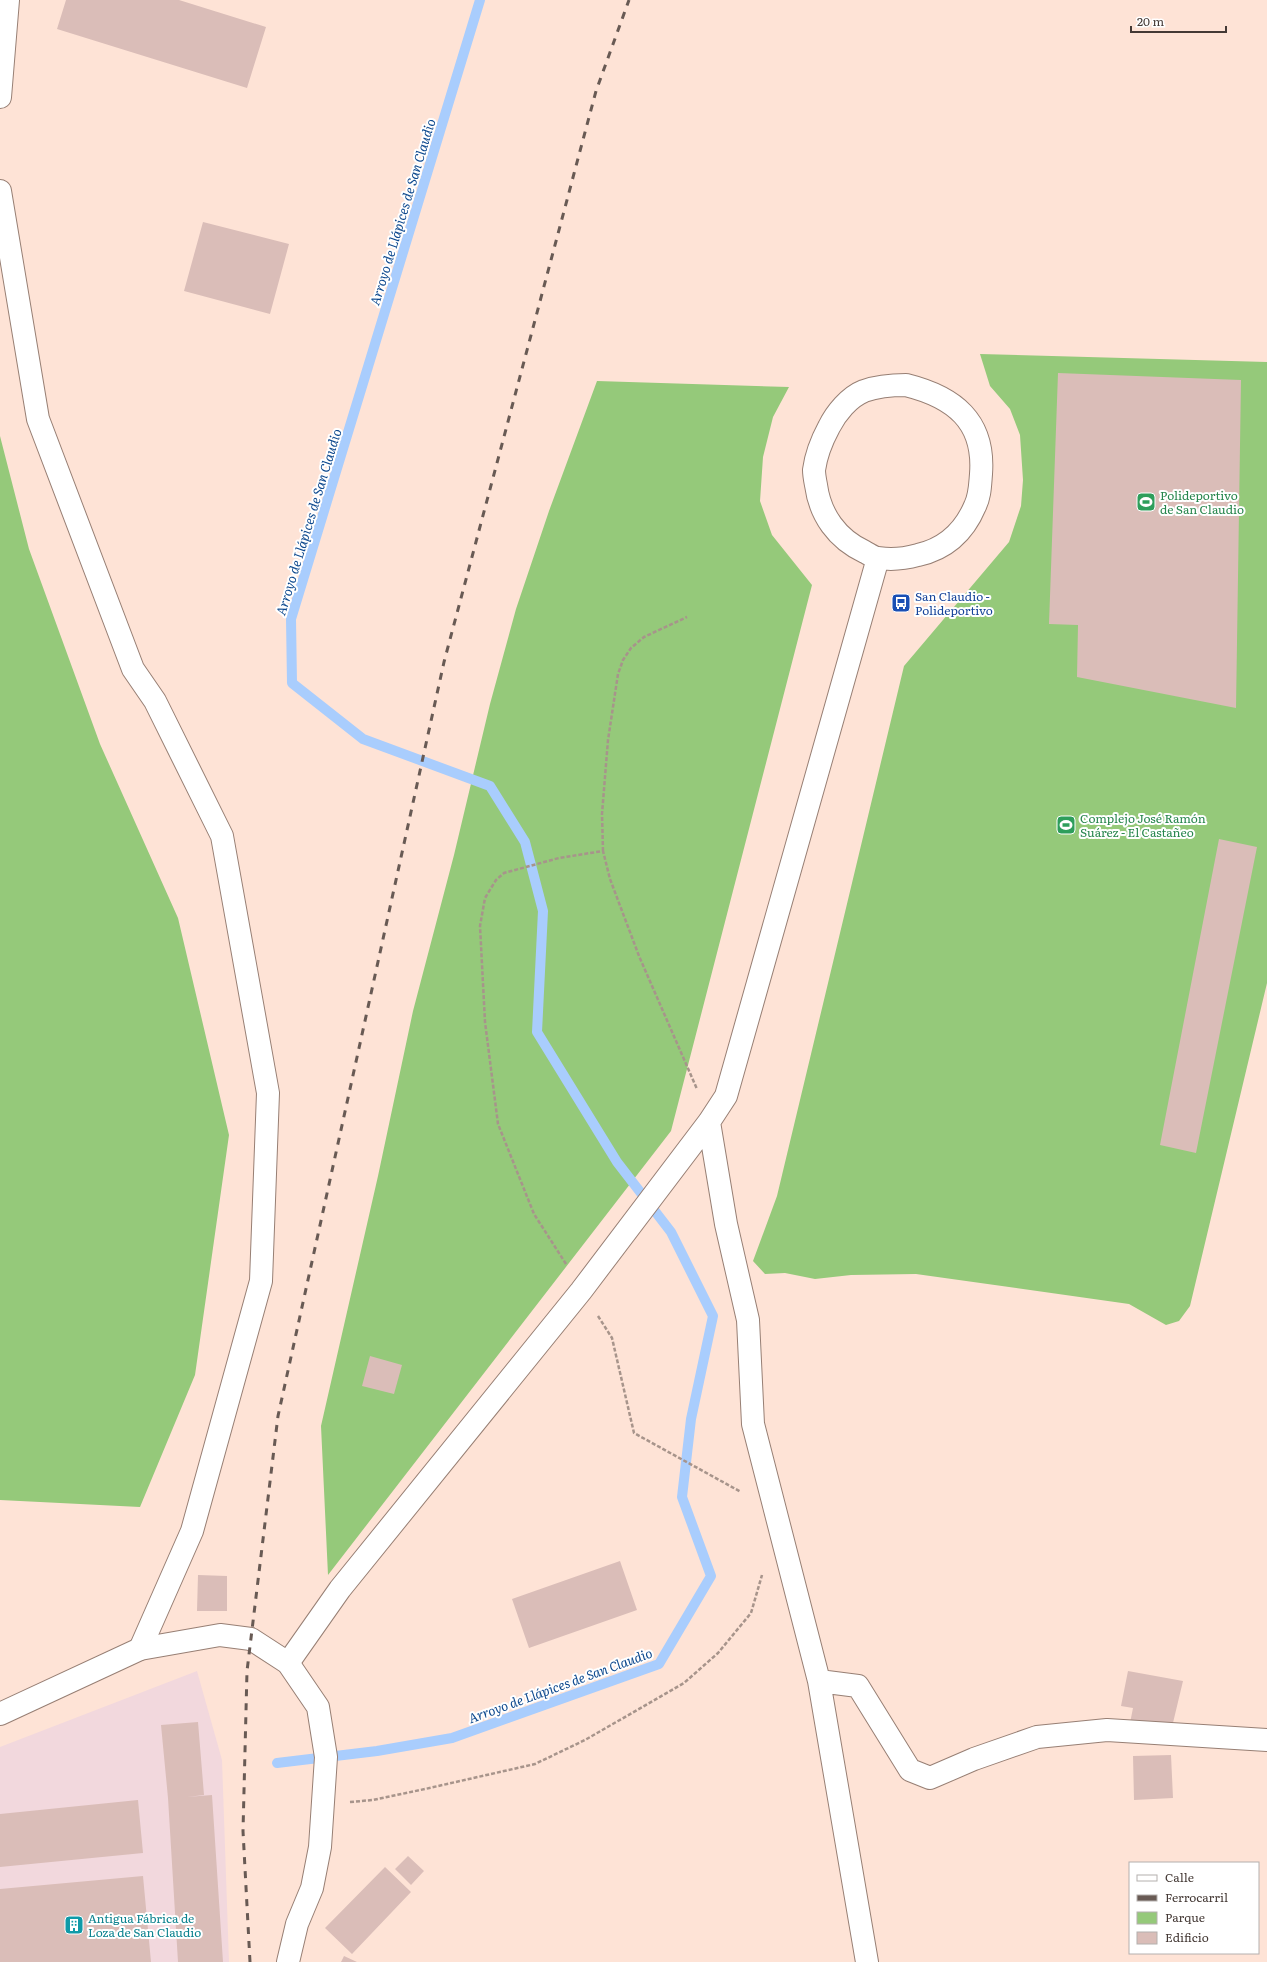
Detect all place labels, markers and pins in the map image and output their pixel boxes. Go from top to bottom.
place label: Polideportivo de San Claudio [1160,486,1244,518]
sports icon: Polideportivo de San Claudio [1135,491,1157,513]
place label: San Claudio - Polideportivo [915,587,993,619]
bus stop icon: San Claudio - Polideportivo [890,592,912,614]
place label: Complejo José Ramón Suárez - El Castañeo [1080,809,1206,841]
sports icon: Complejo José Ramón Suárez - El Castañeo [1055,814,1077,836]
place label: Antigua Fábrica de Loza de San Claudio [88,1909,201,1941]
building icon: Antigua Fábrica de Loza de San Claudio [63,1914,85,1936]

